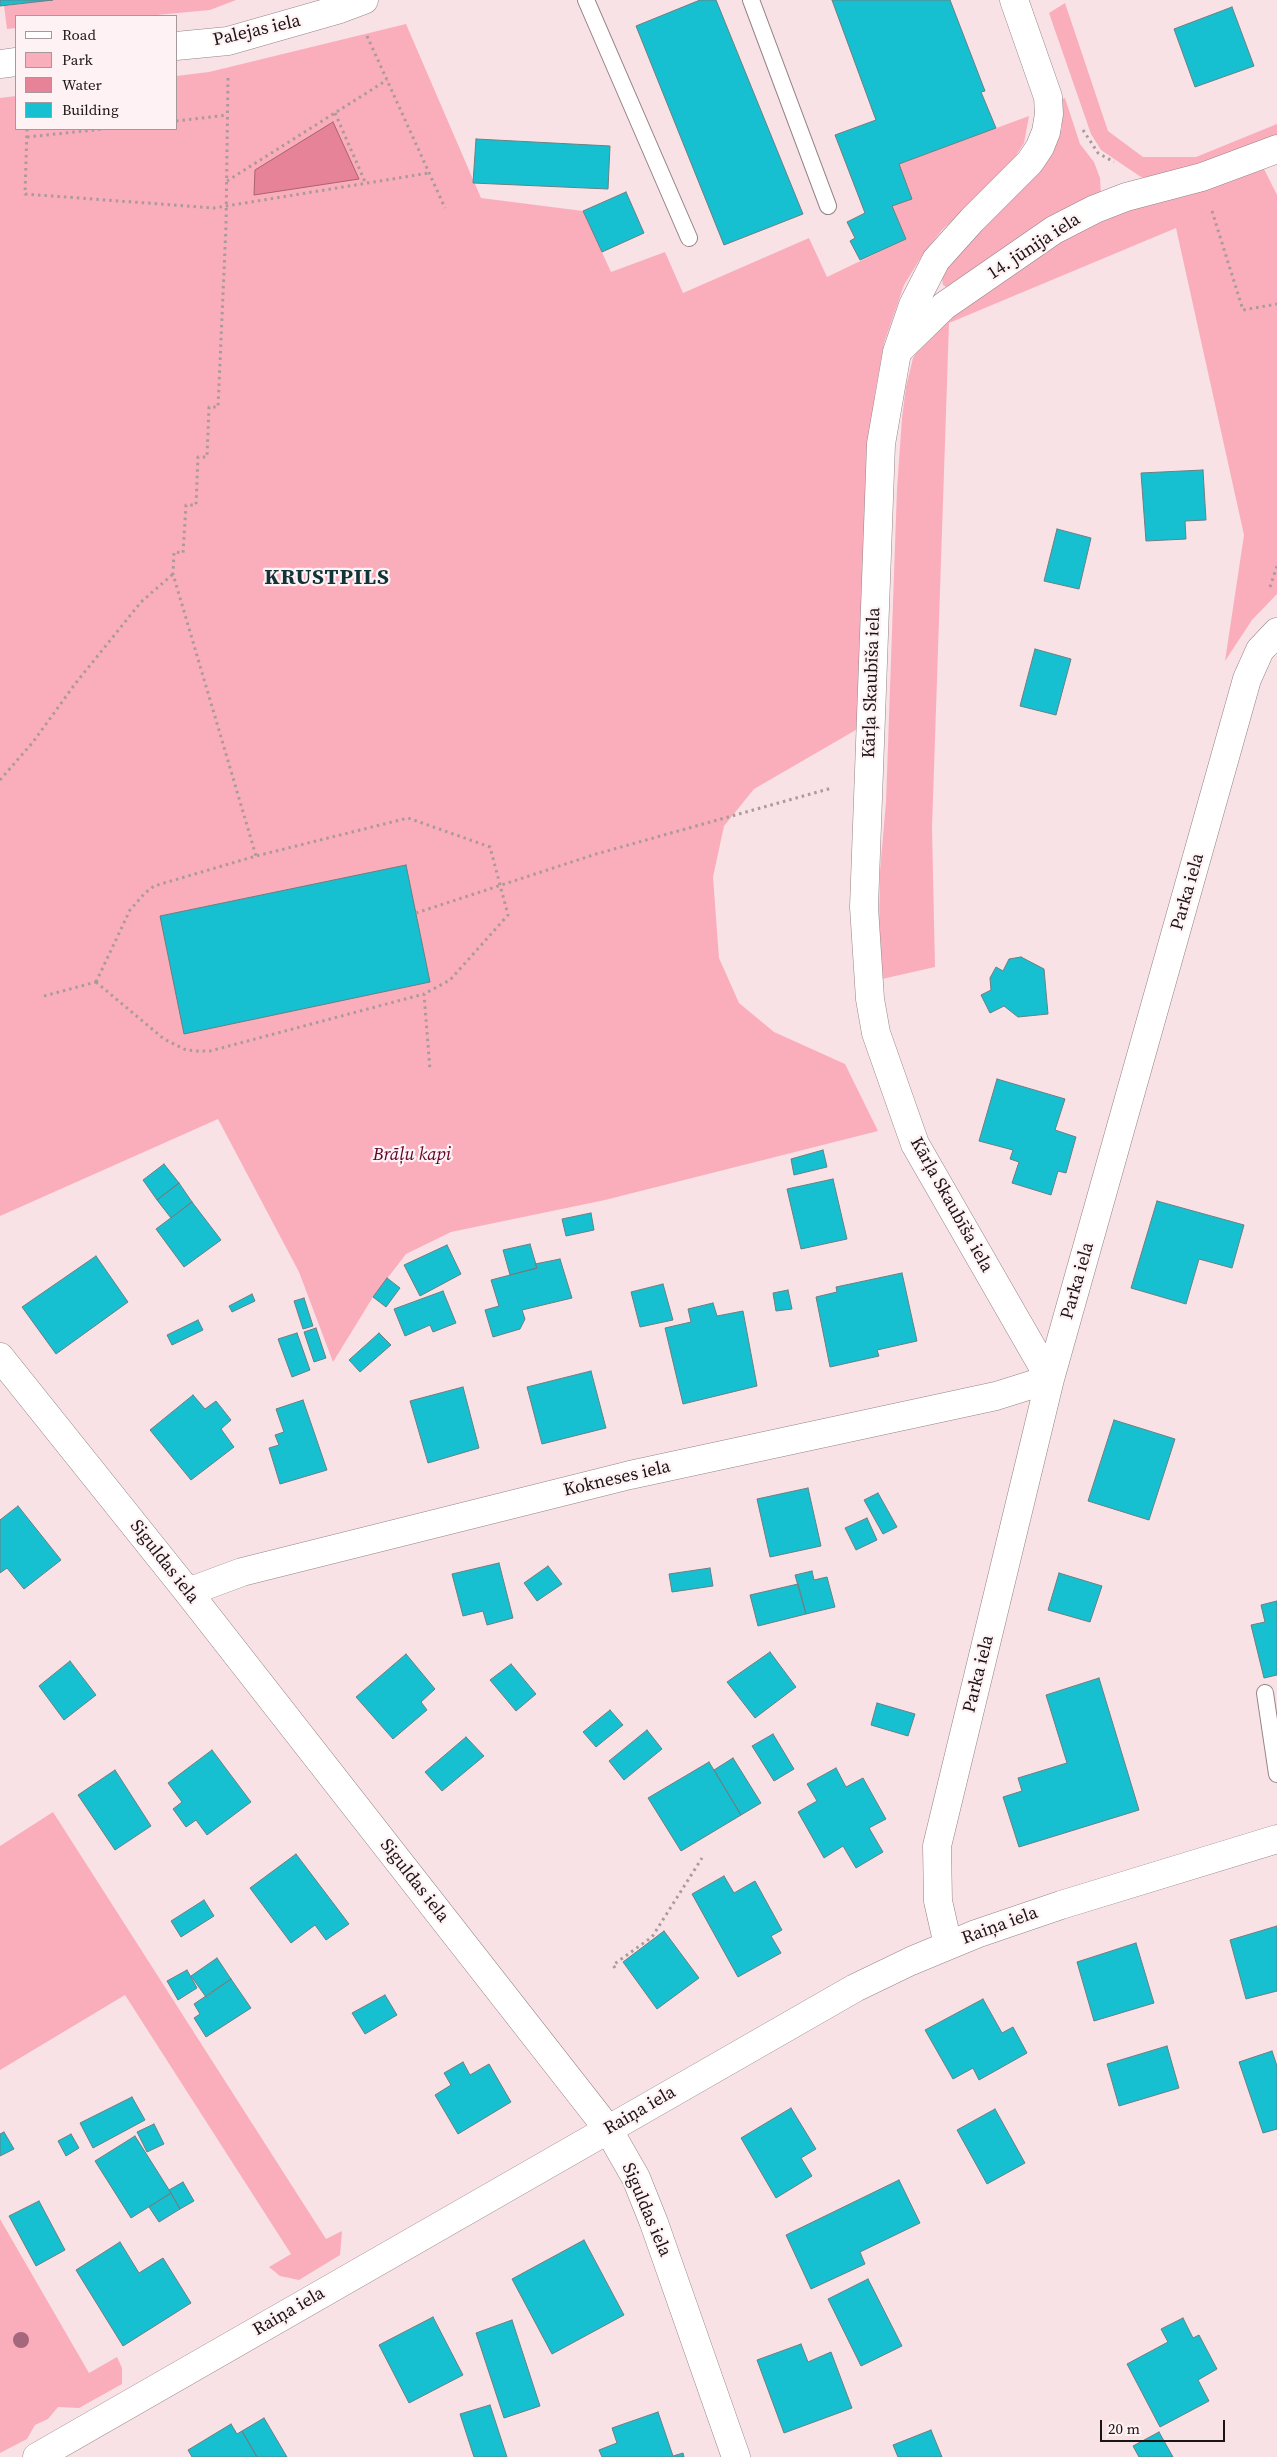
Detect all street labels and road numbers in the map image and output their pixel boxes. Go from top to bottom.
street label: Palejas iela [211,10,303,52]
street label: 14. jūnija iela [984,209,1084,285]
street label: Kārļa Skaubīša iela [859,607,885,759]
street label: Parka iela [1167,851,1209,933]
street label: Kārļa Skaubīša iela [905,1134,997,1276]
street label: Parka iela [1057,1240,1099,1322]
street label: Kokneses iela [561,1456,673,1502]
street label: Siguldas iela [125,1516,203,1608]
street label: Parka iela [959,1633,999,1715]
street label: Siguldas iela [375,1835,453,1927]
street label: Raiņa iela [959,1902,1041,1950]
street label: Raiņa iela [600,2082,680,2140]
street label: Siguldas iela [617,2160,675,2260]
street label: Raiņa iela [249,2283,329,2341]

